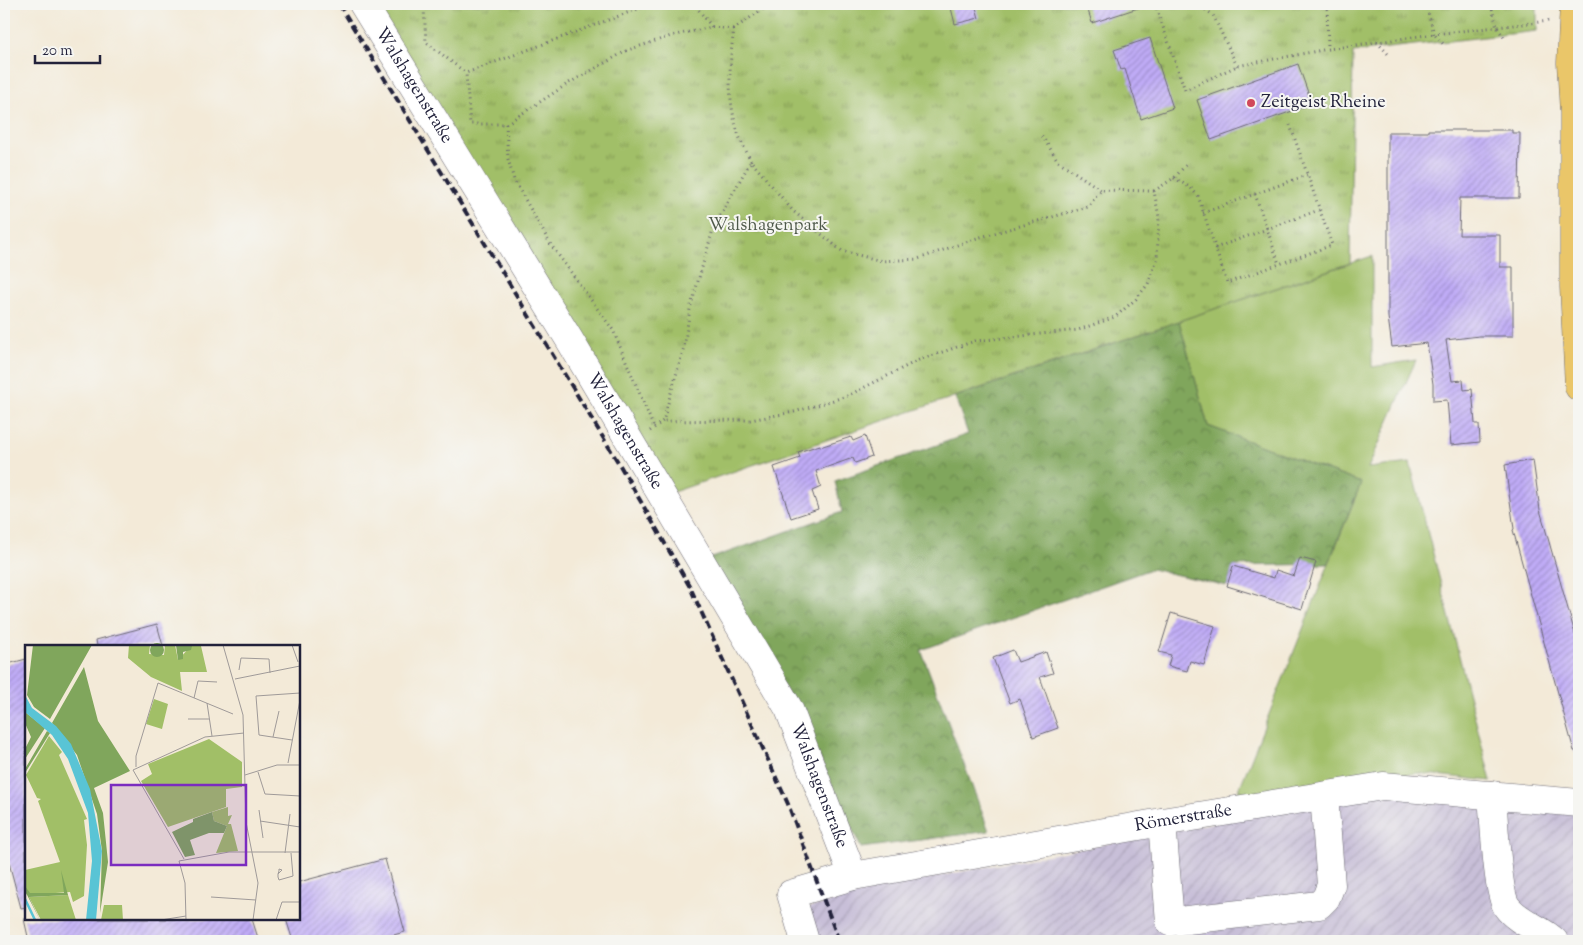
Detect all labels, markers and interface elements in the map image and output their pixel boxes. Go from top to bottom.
street label: Walshagenstraße [368,23,459,149]
scale bar [35,32,100,64]
text: 20 m [42,41,73,62]
place label: Zeitgeist Rheine [1261,90,1386,116]
marker: Zeitgeist Rheine [1245,97,1257,109]
park label: Walshagenpark [708,213,828,239]
street label: Walshagenstraße [579,368,669,495]
inset map [25,645,300,920]
street label: Walshagenstraße [783,720,854,852]
street label: Römerstraße [1133,798,1234,840]

